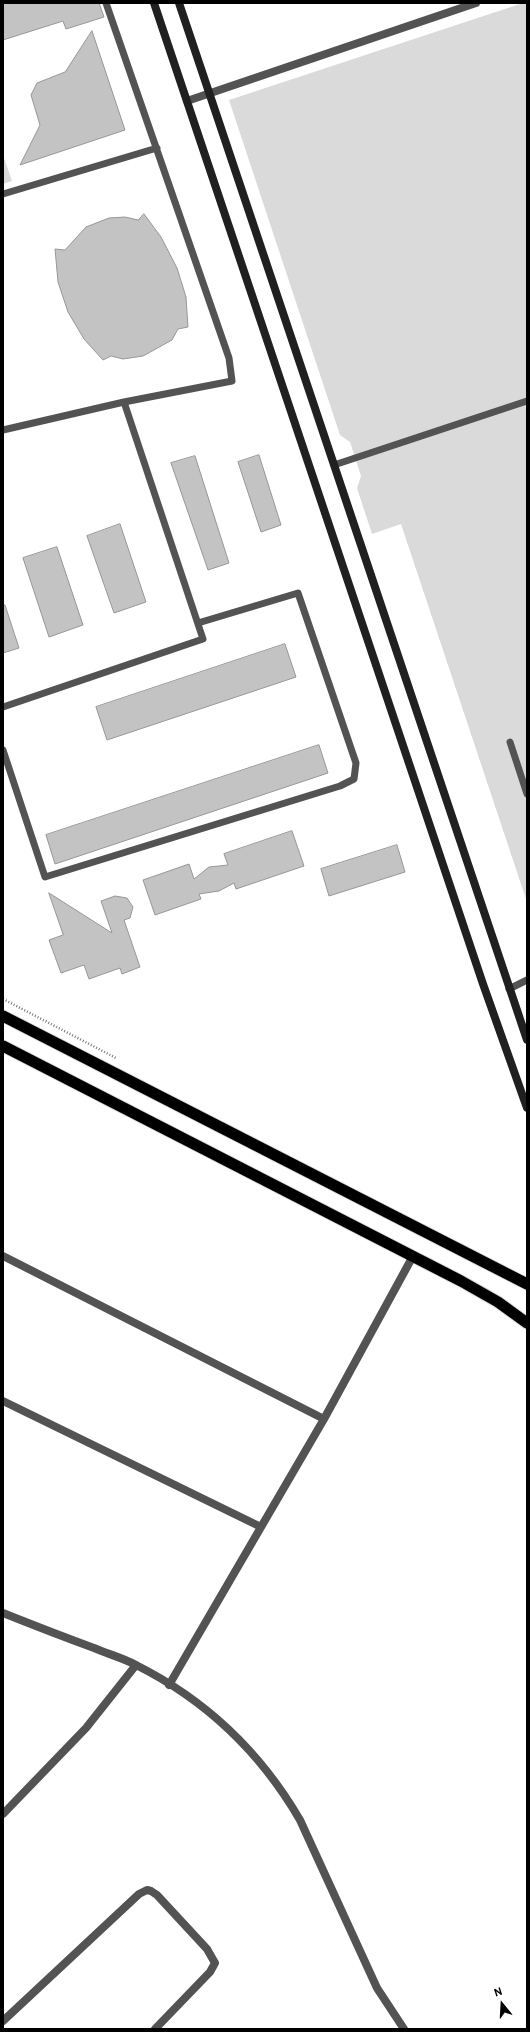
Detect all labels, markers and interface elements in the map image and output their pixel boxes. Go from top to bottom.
north arrow [482,1984,522,2024]
text: N [492,1985,504,2000]

